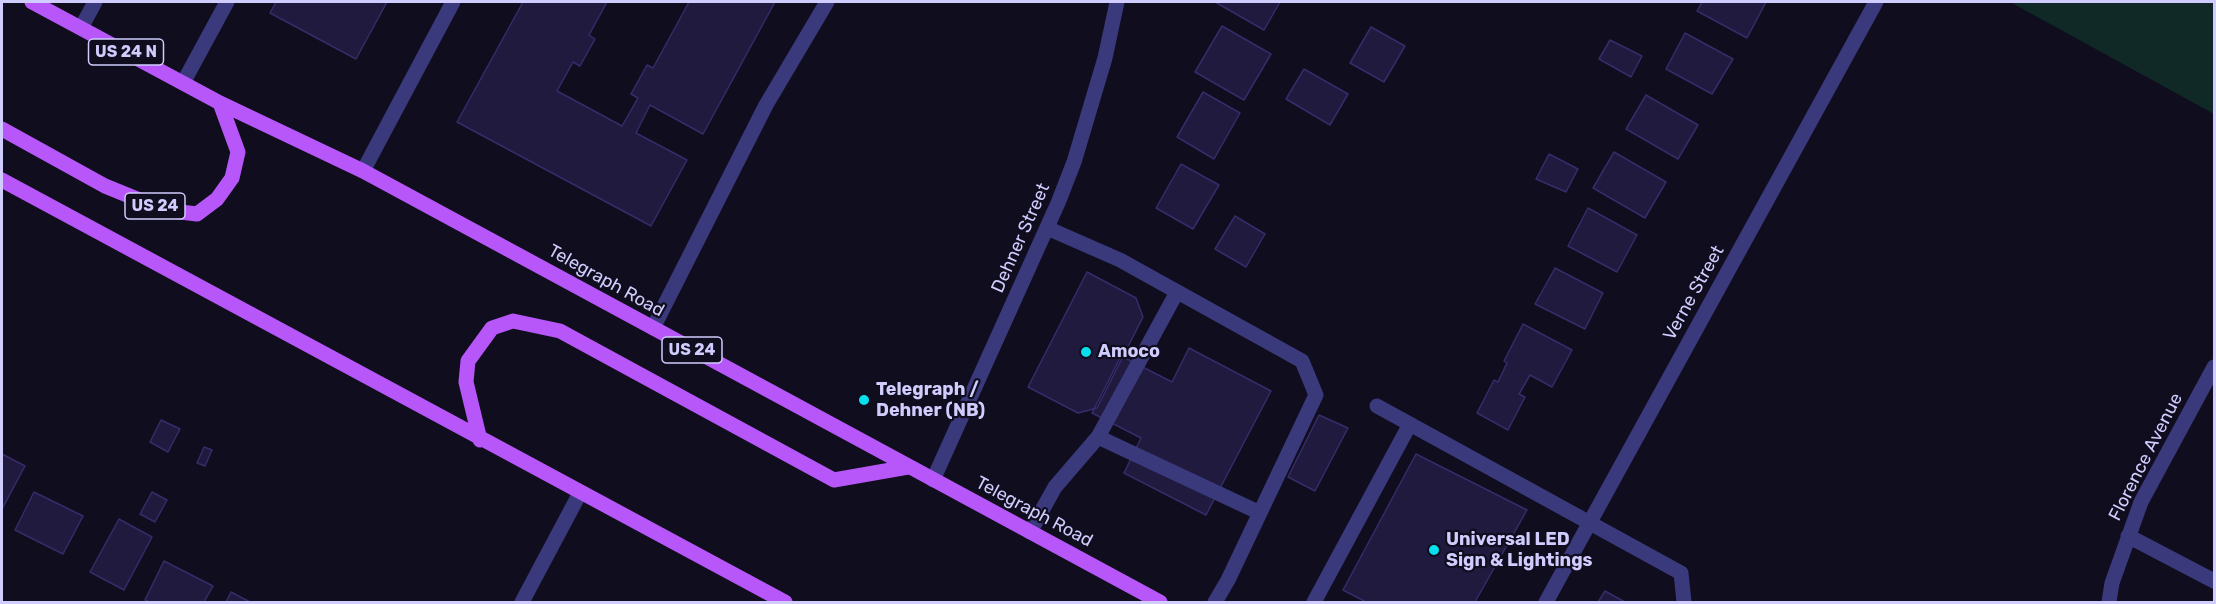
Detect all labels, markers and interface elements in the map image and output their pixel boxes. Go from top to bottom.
road number: US 24 N [88,39,164,65]
street label: Dehner Street [987,180,1055,296]
road number: US 24 [125,193,185,219]
street label: Telegraph Road [544,240,668,322]
street label: Verne Street [1659,242,1729,344]
road number: US 24 [662,337,722,363]
place label: Amoco [1098,341,1160,363]
marker: Amoco [1079,345,1093,359]
place label: Telegraph / Dehner (NB) [876,379,985,422]
street label: Florence Avenue [2105,390,2187,524]
marker: Telegraph / Dehner (NB) [857,393,871,407]
street label: Telegraph Road [972,472,1096,552]
place label: Universal LED Sign & Lightings [1446,529,1592,572]
marker: Universal LED Sign & Lightings [1427,543,1441,557]

